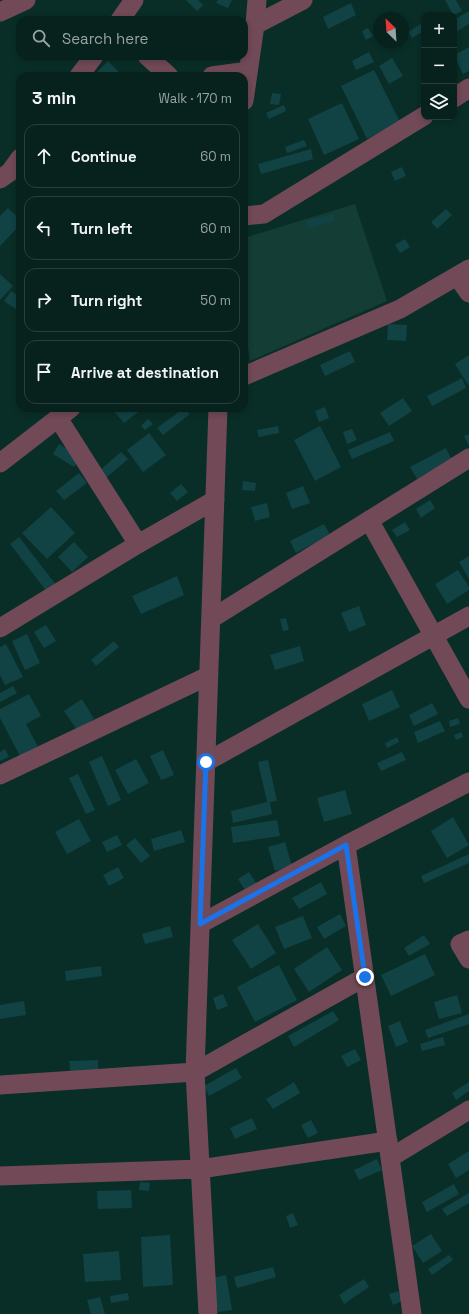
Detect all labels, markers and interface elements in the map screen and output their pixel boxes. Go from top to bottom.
north arrow [373,12,409,48]
map controls [421,12,457,120]
button: + [421,12,457,48]
search box [16,16,248,60]
icon: search [30,27,52,49]
text: Search here [62,29,148,48]
button: − [421,48,457,84]
button: layers [421,84,457,120]
text: 3 min [32,87,76,109]
text: Walk · 170 m [158,90,232,107]
icon: ahead [33,145,55,167]
text: Continue [71,147,137,166]
text: 60 m [200,148,231,165]
icon: left [33,217,55,239]
text: Turn left [71,219,133,238]
text: 60 m [200,220,231,237]
icon: right [33,289,55,311]
text: Turn right [71,291,142,310]
text: 50 m [200,292,231,309]
icon: arrive [33,361,55,383]
text: Arrive at destination [71,363,219,382]
route start [197,753,215,771]
route end [356,968,374,986]

